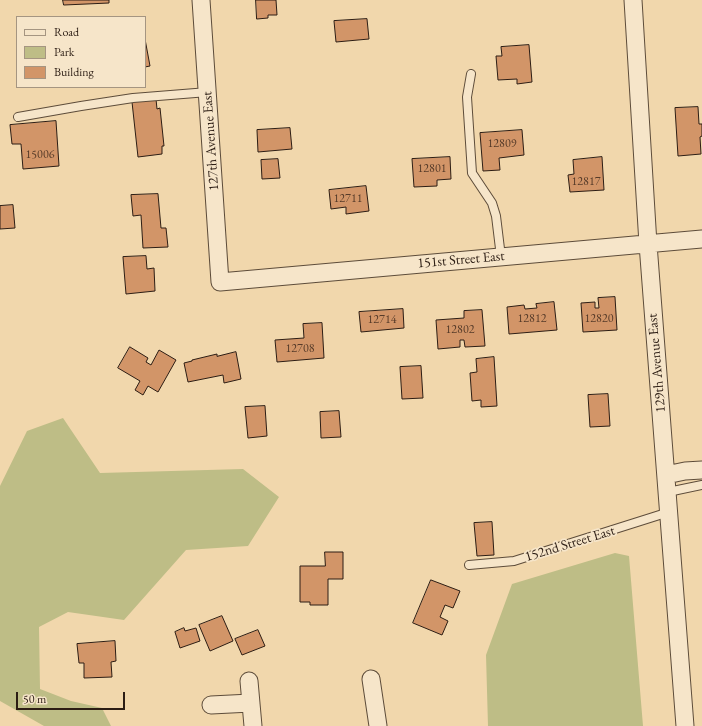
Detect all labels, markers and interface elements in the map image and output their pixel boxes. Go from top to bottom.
legend [16,16,146,88]
text: Road [54,24,79,40]
text: Park [54,44,74,60]
text: Building [54,64,94,80]
street label: 127th Avenue East [199,91,223,191]
house number: 12809 [488,137,516,151]
house number: 15006 [26,148,54,162]
house number: 12801 [418,162,446,176]
house number: 12817 [572,175,600,189]
house number: 12711 [334,192,362,206]
street label: 151st Street East [417,248,505,272]
house number: 12812 [518,312,546,326]
house number: 12820 [585,312,613,326]
house number: 12714 [368,313,396,327]
street label: 129th Avenue East [644,313,670,413]
house number: 12802 [446,323,474,337]
house number: 12708 [286,342,314,356]
street label: 152nd Street East [523,522,617,566]
scale bar [18,684,127,710]
text: 50 m [23,691,46,707]

